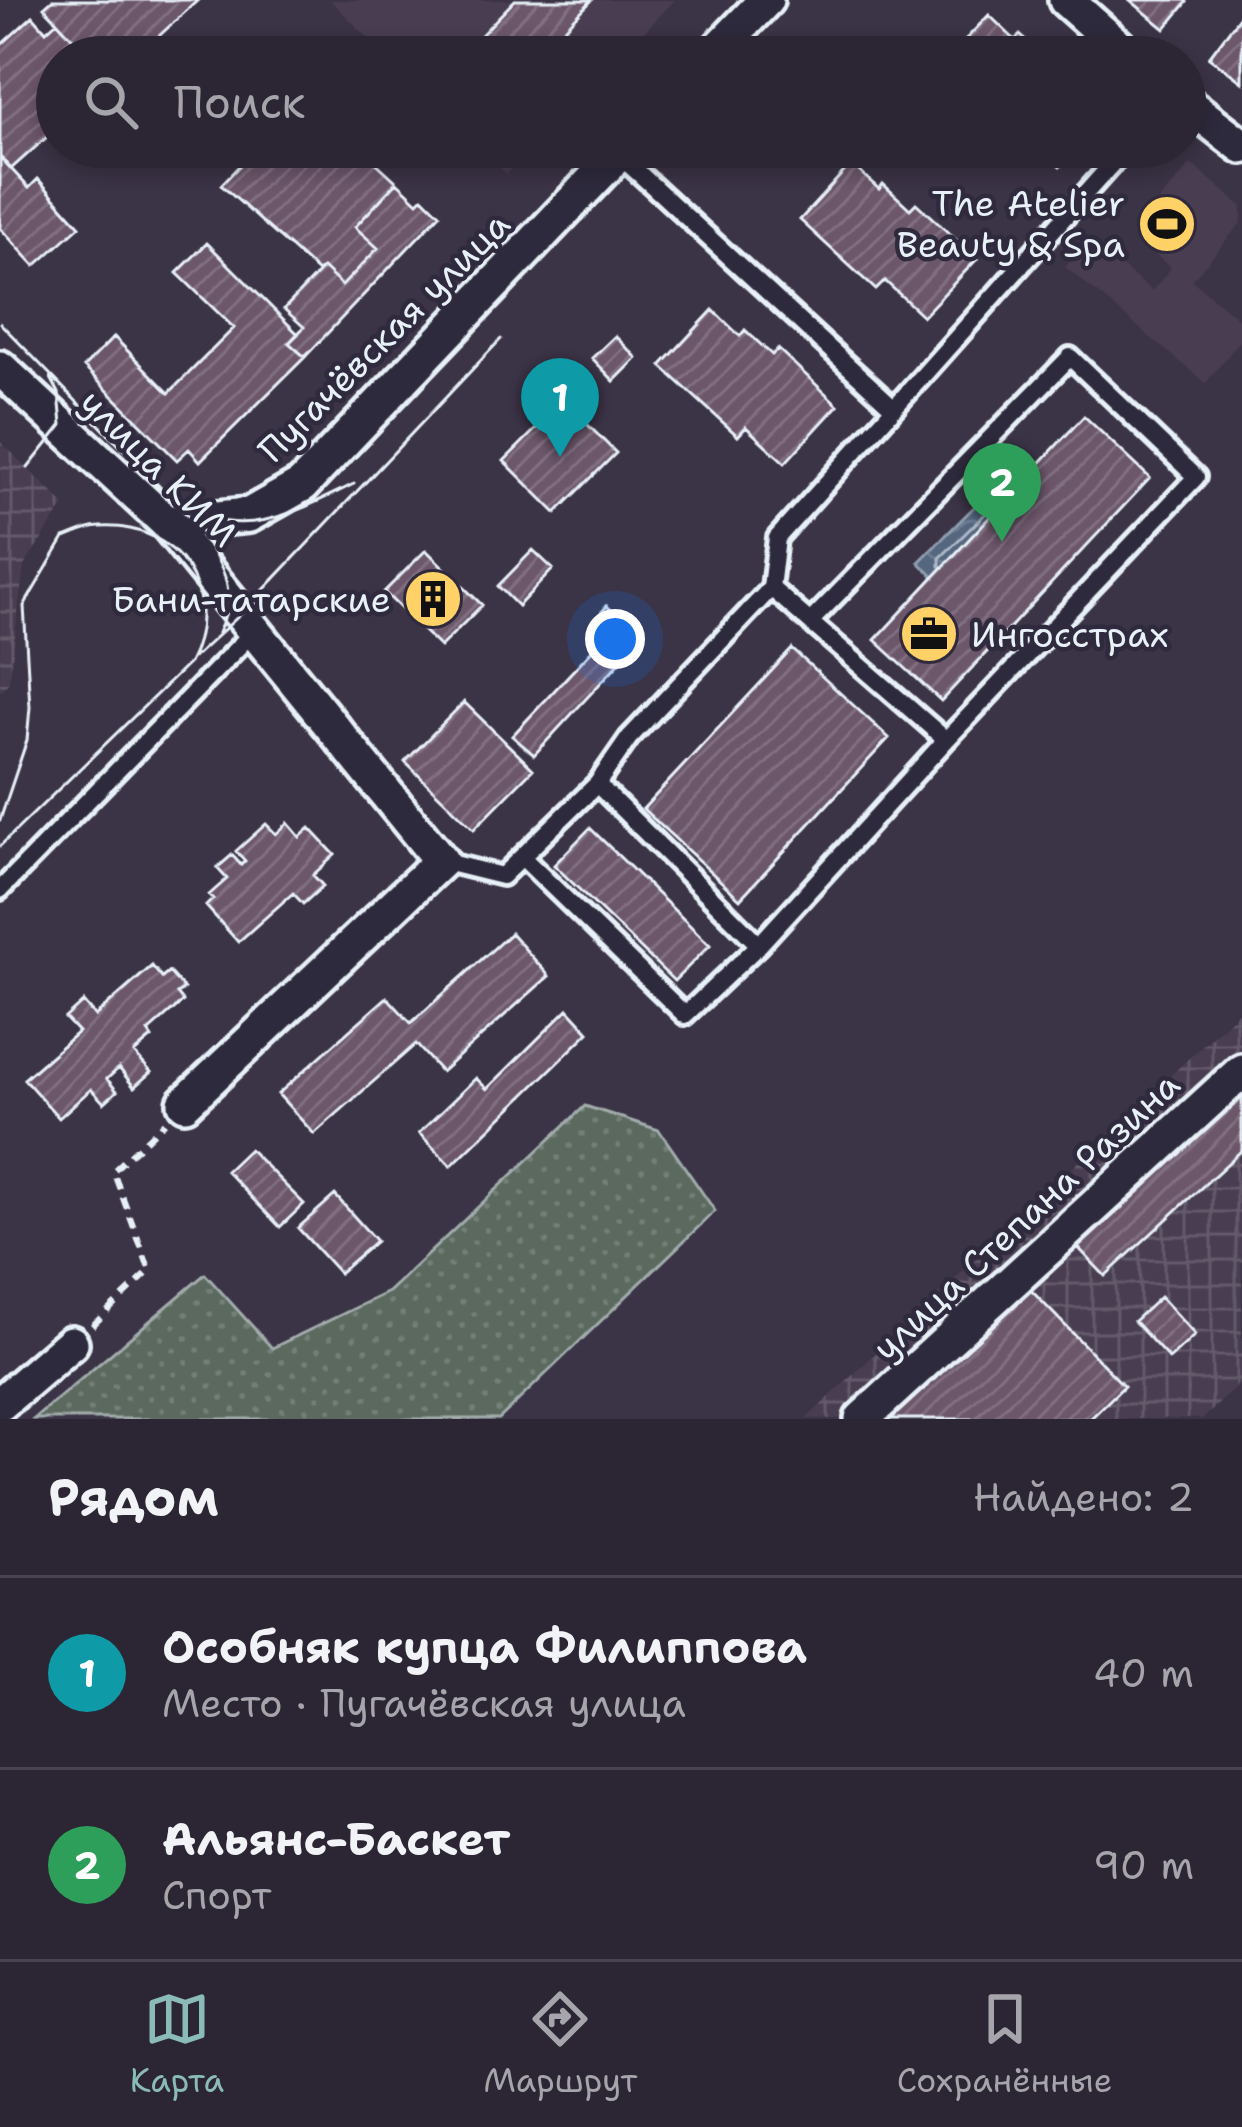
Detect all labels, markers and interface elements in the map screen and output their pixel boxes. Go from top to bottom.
search box [36,36,1206,168]
icon: search [78,69,144,135]
text: Поиск [174,72,305,132]
place label: The Atelier Beauty & Spa [897,179,1125,269]
sports icon: The Atelier Beauty & Spa [1136,193,1198,255]
street label: Пугачёвская улица [247,200,521,474]
pin: 1 [521,358,599,457]
street label: улица КИМ [69,378,249,558]
pin: 2 [963,443,1041,542]
building icon: Бани-татарские [402,568,464,630]
place label: Бани-татарские [112,575,391,624]
office icon: Ингосстрах [898,603,960,665]
your location [585,609,645,669]
place label: Ингосстрах [971,610,1169,659]
street label: улица Степана Разина [862,1061,1190,1371]
text: Рядом [48,1463,219,1531]
text: Найдено: 2 [973,1471,1194,1523]
text: Особняк купца Филиппова [162,1617,807,1677]
text: 1 [78,1647,96,1699]
text: 40 m [1093,1647,1194,1699]
text: Место · Пугачёвская улица [162,1677,686,1729]
text: Альянс-Баскет [162,1809,510,1869]
text: 2 [73,1839,101,1891]
text: 90 m [1093,1839,1194,1891]
text: Спорт [162,1869,271,1921]
tab: Карта [130,1986,224,2103]
tab: Маршрут [483,1986,637,2103]
tab: Сохранённые [897,1986,1112,2103]

